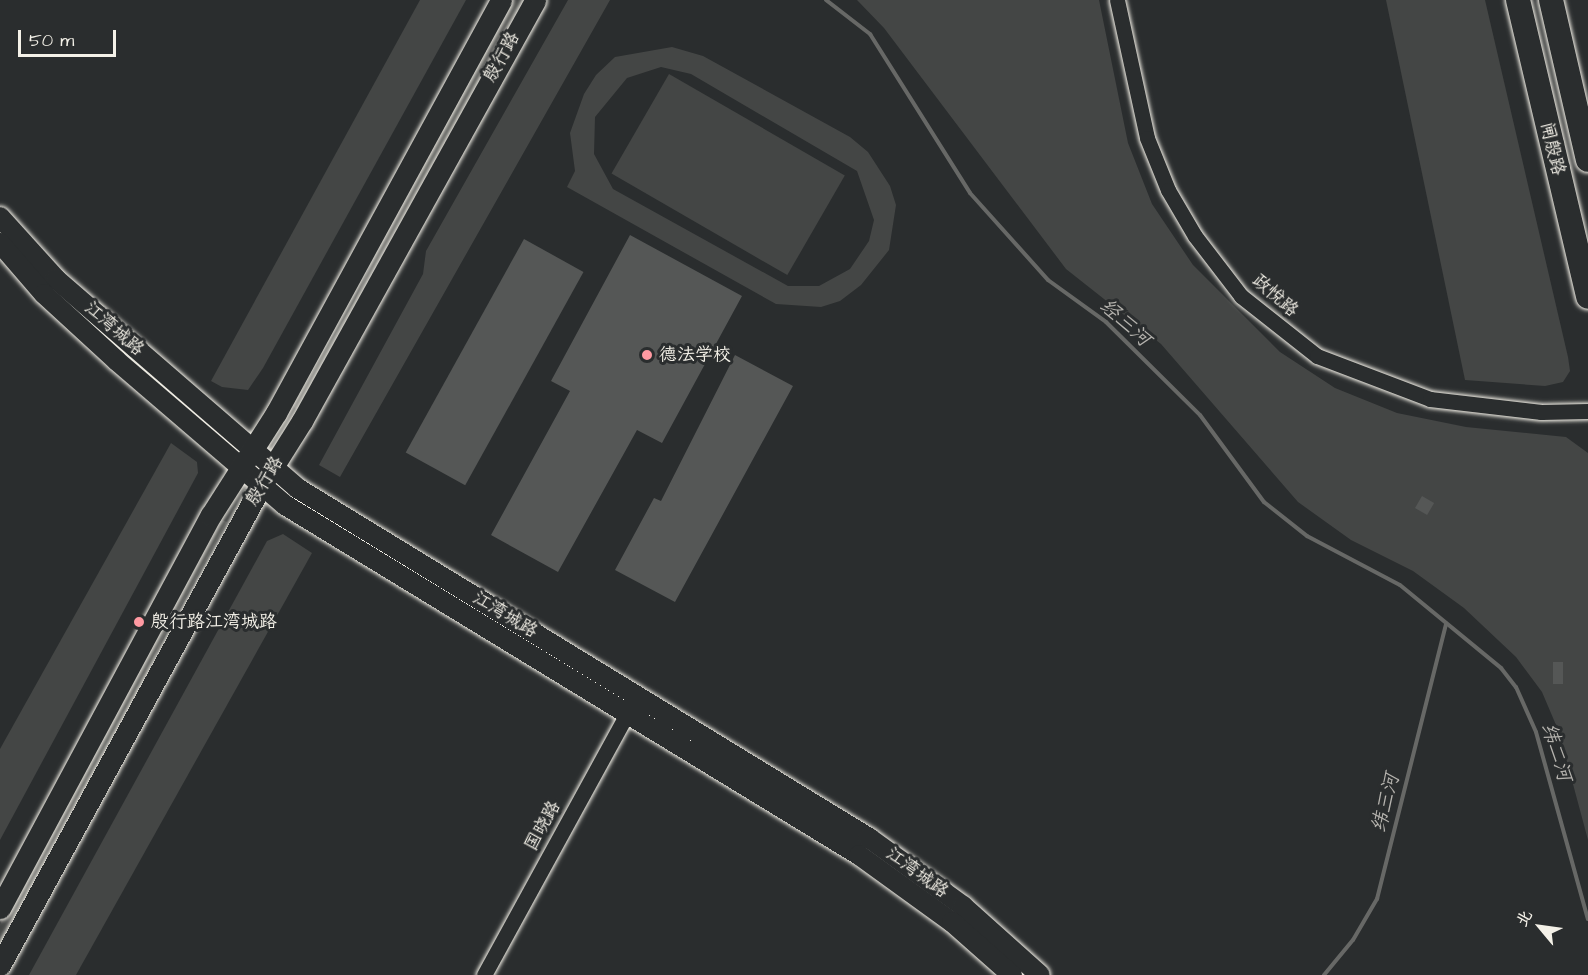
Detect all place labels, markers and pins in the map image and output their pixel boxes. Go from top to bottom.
place label: 德法学校 [659,344,731,366]
marker: 德法学校 [640,348,654,362]
place label: 殷行路江湾城路 [151,611,277,633]
marker: 殷行路江湾城路 [132,615,146,629]

